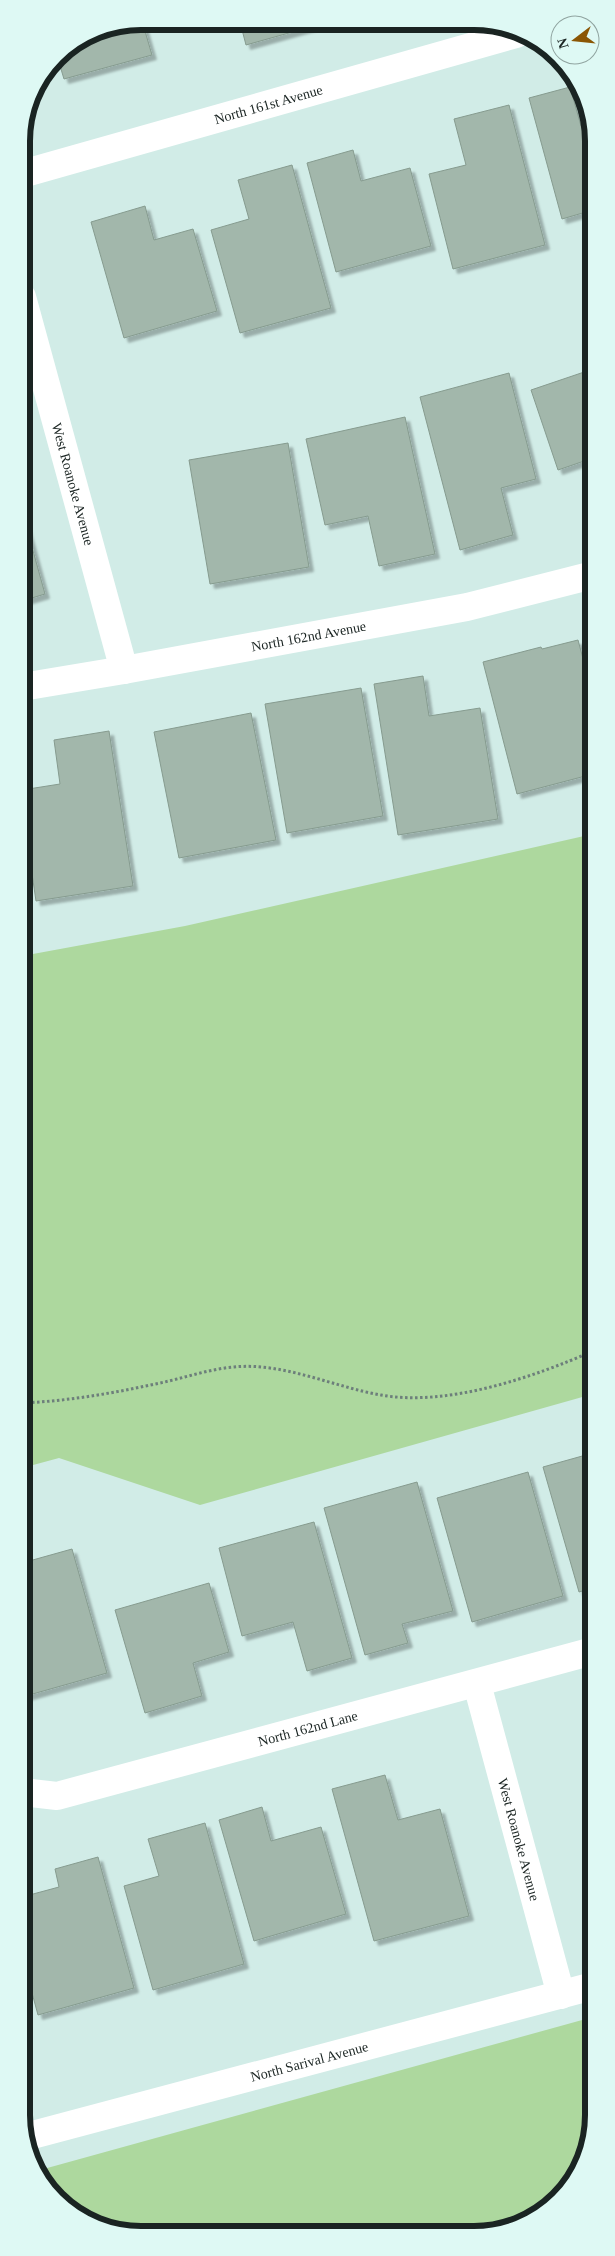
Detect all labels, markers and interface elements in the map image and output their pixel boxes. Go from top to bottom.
north arrow [550,15,600,65]
text: N [554,37,572,50]
street label: North 161st Avenue [212,82,324,127]
street label: West Roanoke Avenue [49,421,97,547]
street label: North 162nd Avenue [250,618,367,654]
street label: North 162nd Lane [256,1708,359,1749]
street label: West Roanoke Avenue [495,1777,543,1902]
street label: North Sarival Avenue [249,2039,370,2084]

